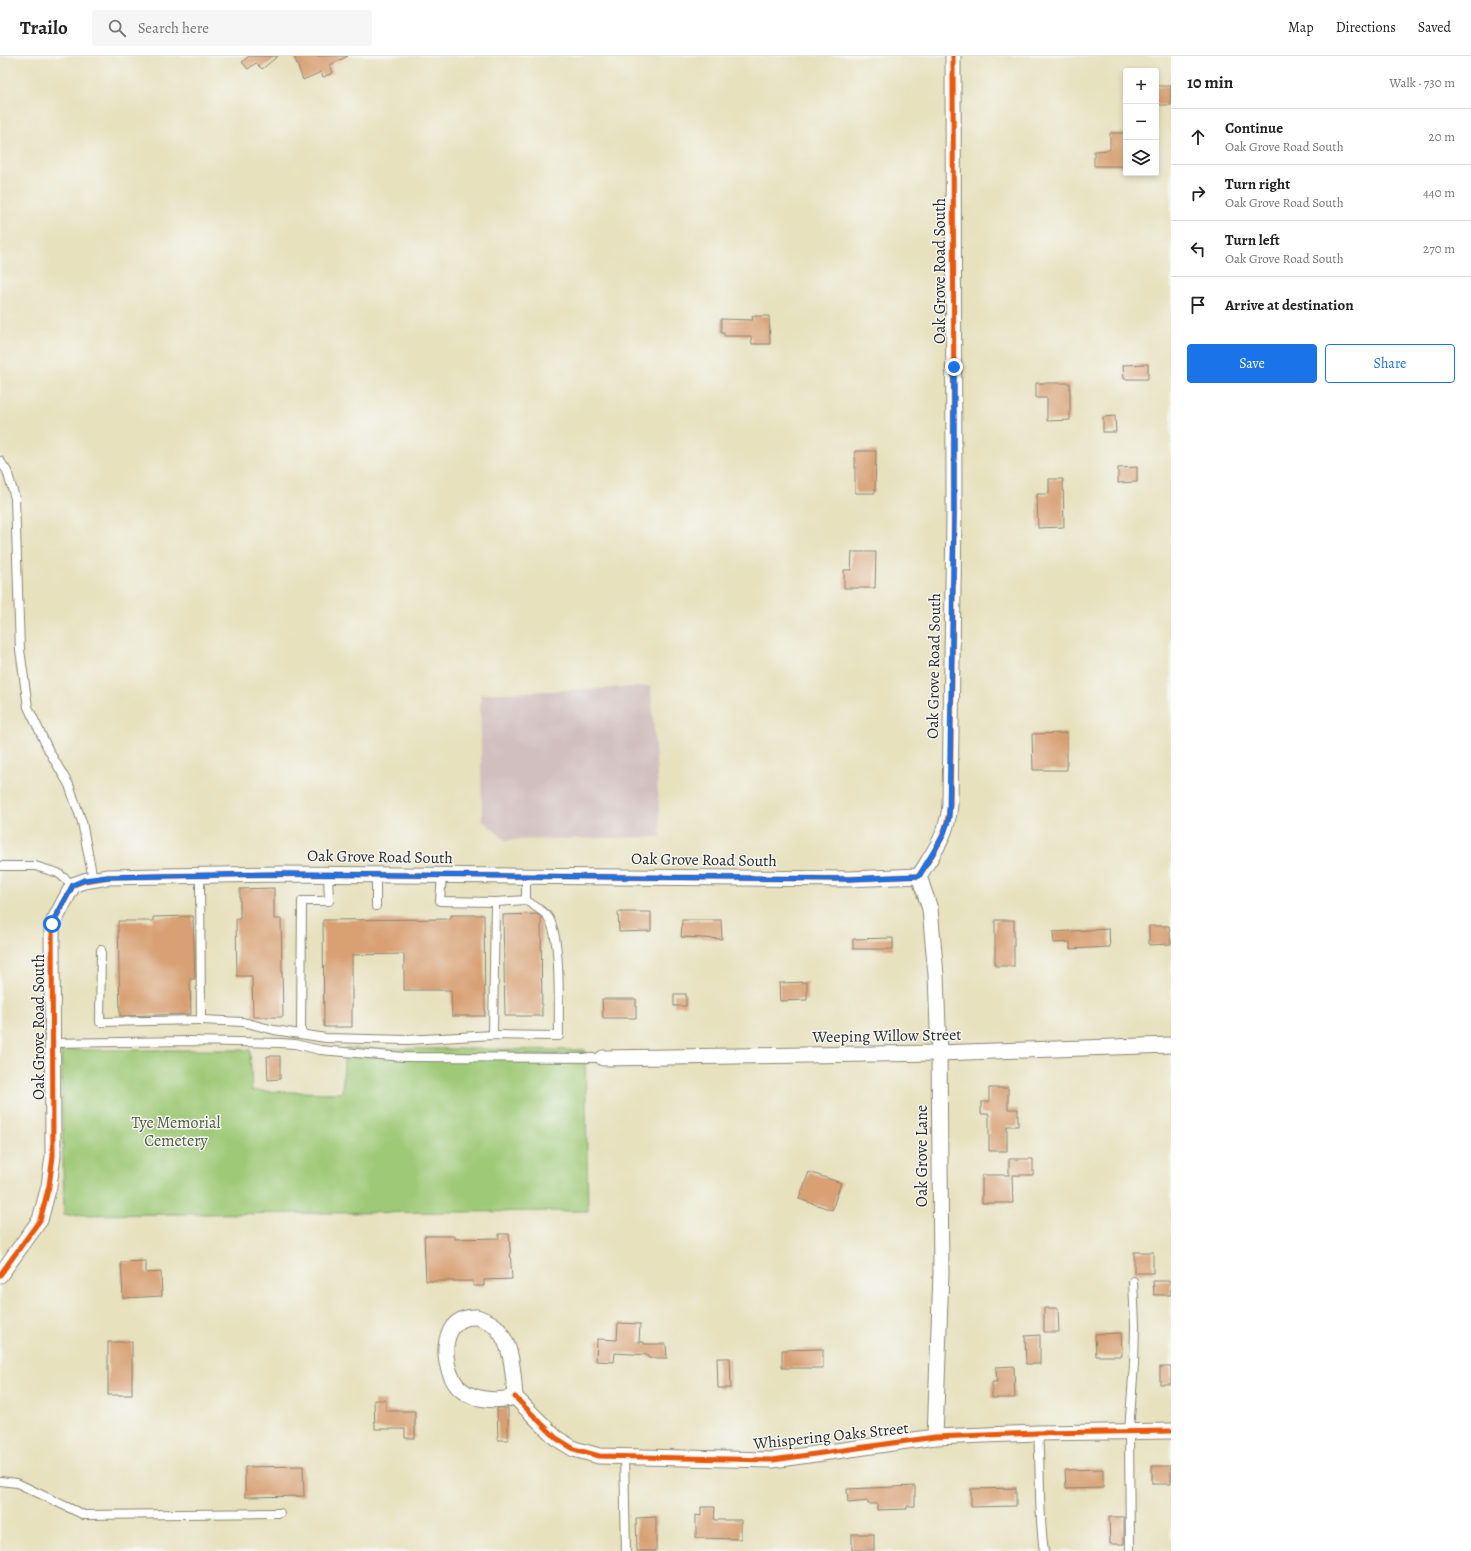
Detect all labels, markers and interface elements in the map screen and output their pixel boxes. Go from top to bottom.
search box [92,10,372,46]
text: Trailo [20,15,68,41]
icon: search [106,17,128,39]
text: Search here [138,18,209,38]
text: Map [1288,18,1314,37]
text: Directions [1336,18,1396,37]
text: Saved [1418,18,1451,37]
map controls [1123,68,1159,176]
button: + [1123,68,1159,104]
text: 10 min [1187,71,1233,94]
text: Walk · 730 m [1389,74,1455,91]
button: − [1123,104,1159,140]
text: Continue [1225,118,1283,138]
icon: ahead [1187,126,1209,148]
text: 20 m [1429,128,1455,145]
text: Oak Grove Road South [1225,138,1344,155]
button: layers [1123,140,1159,176]
text: Turn right [1225,174,1290,194]
icon: right [1187,182,1209,204]
text: 440 m [1423,184,1455,201]
text: Oak Grove Road South [1225,194,1344,211]
street label: Oak Grove Road South [929,198,951,344]
text: Turn left [1225,230,1280,250]
icon: left [1187,238,1209,260]
text: 270 m [1423,240,1455,257]
text: Oak Grove Road South [1225,250,1344,267]
icon: arrive [1187,294,1209,316]
text: Arrive at destination [1225,295,1354,315]
button: Save [1187,344,1317,383]
button: Share [1325,344,1455,383]
route end [945,358,963,376]
street label: Oak Grove Road South [922,592,946,739]
street label: Oak Grove Road South [307,845,454,869]
street label: Oak Grove Road South [631,848,778,872]
route start [43,915,61,933]
street label: Oak Grove Road South [28,954,50,1100]
street label: Weeping Willow Street [811,1024,962,1048]
street label: Oak Grove Lane [911,1105,933,1207]
park label: Tye Memorial Cemetery [132,1112,221,1152]
street label: Whispering Oaks Street [751,1417,910,1455]

